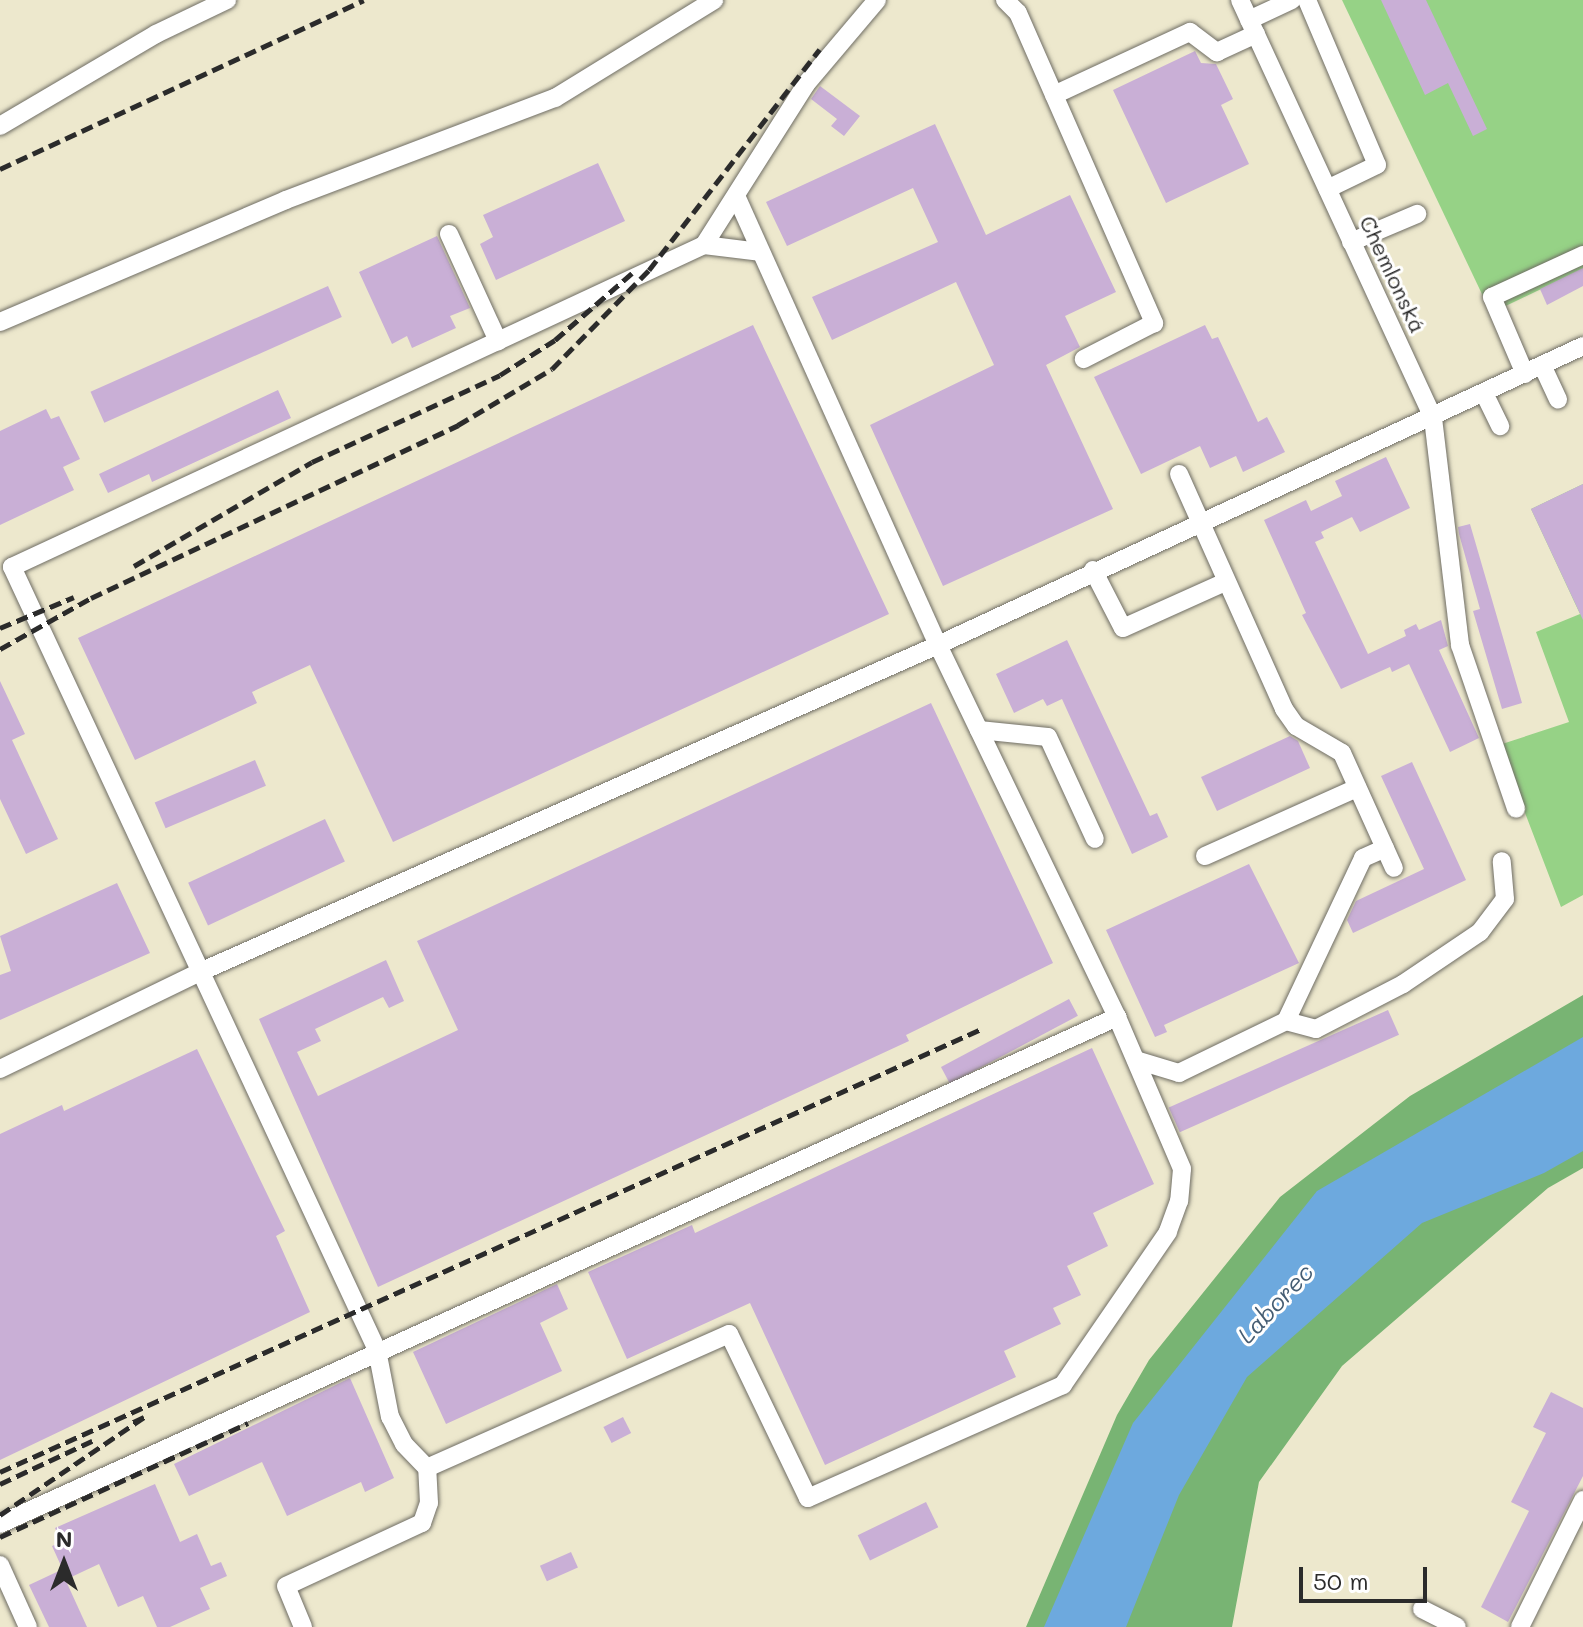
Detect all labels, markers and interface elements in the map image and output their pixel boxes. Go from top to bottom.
street label: Chemlonská [1354,211,1432,337]
water label: Laborec [1231,1257,1319,1349]
north arrow [24,1523,104,1603]
text: N [56,1524,72,1553]
scale bar [1303,1551,1431,1601]
text: 50 m [1313,1565,1369,1596]

